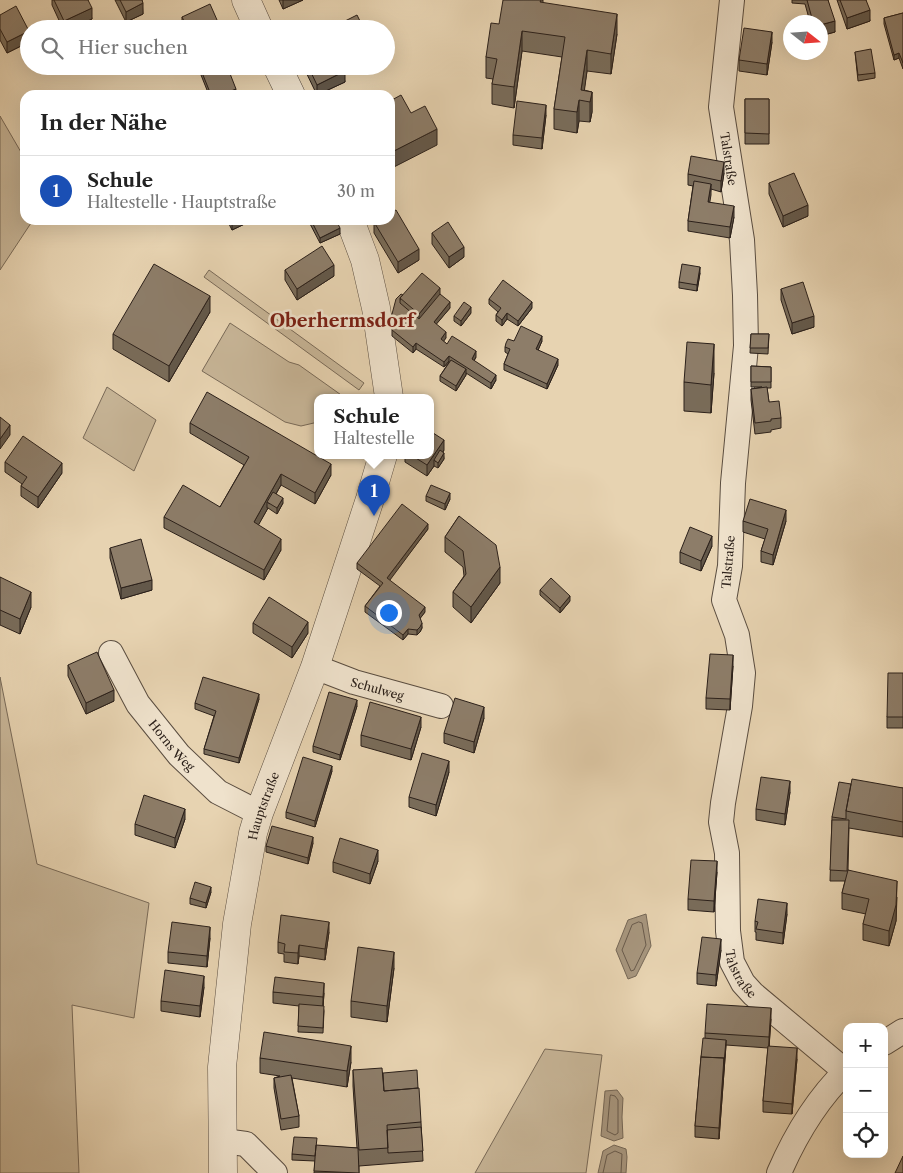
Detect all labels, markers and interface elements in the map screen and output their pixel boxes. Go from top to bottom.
north arrow [783,15,828,60]
search box [20,20,395,75]
icon: search [38,34,66,62]
text: Hier suchen [78,36,188,59]
text: In der Nähe [40,110,167,135]
street label: Talstraße [718,131,741,187]
text: Schule [87,169,153,192]
text: 1 [52,181,60,201]
text: 30 m [337,181,375,201]
text: Haltestelle · Hauptstraße [87,192,276,212]
district label: Oberhermsdorf [270,310,417,332]
popup [314,394,434,459]
text: Schule [333,405,400,428]
text: Haltestelle [333,428,415,448]
pin: 1 [358,475,390,516]
street label: Talstraße [718,534,738,589]
your location [376,600,402,626]
street label: Schulweg [349,674,406,703]
street label: Horns Weg [146,716,199,774]
street label: Hauptstraße [244,769,282,841]
street label: Talstraße [723,948,760,1001]
map controls [843,1023,888,1158]
button: + [843,1023,888,1068]
button: − [843,1068,888,1113]
button: locate [843,1113,888,1158]

